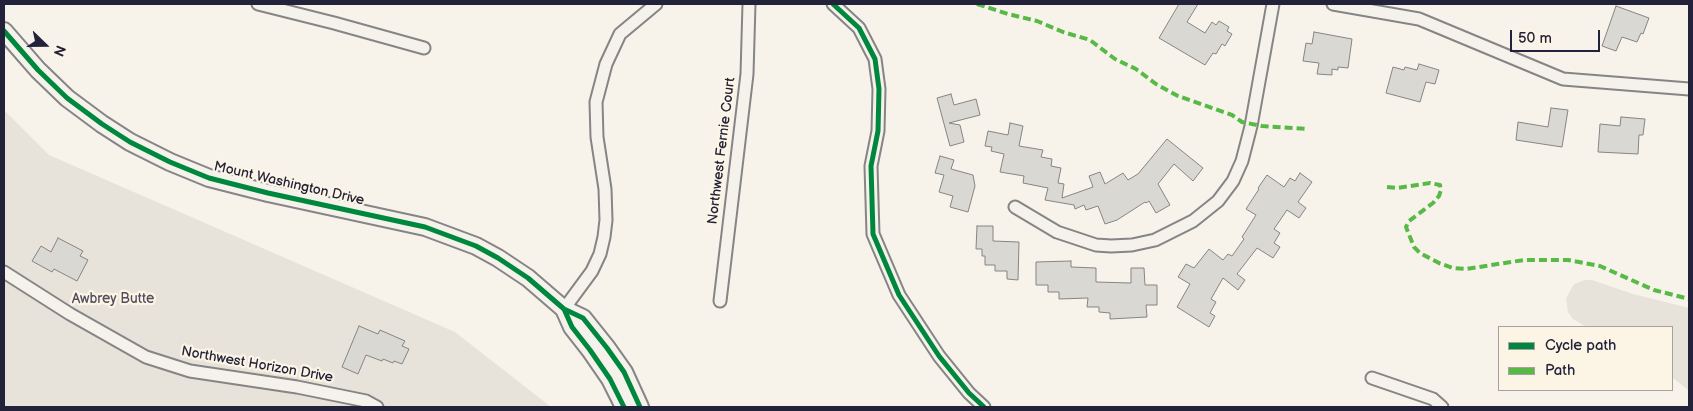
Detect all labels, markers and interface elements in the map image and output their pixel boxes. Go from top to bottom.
north arrow [20,20,70,70]
scale bar [1513,20,1603,52]
text: 50 m [1518,29,1552,48]
text: N [50,43,69,59]
street label: Northwest Fernie Court [705,77,739,225]
street label: Mount Washington Drive [212,159,366,209]
park label: Awbrey Butte [72,291,154,307]
legend [1498,326,1673,391]
text: Cycle path [1545,336,1616,355]
street label: Northwest Horizon Drive [180,343,334,387]
text: Path [1545,361,1575,380]

